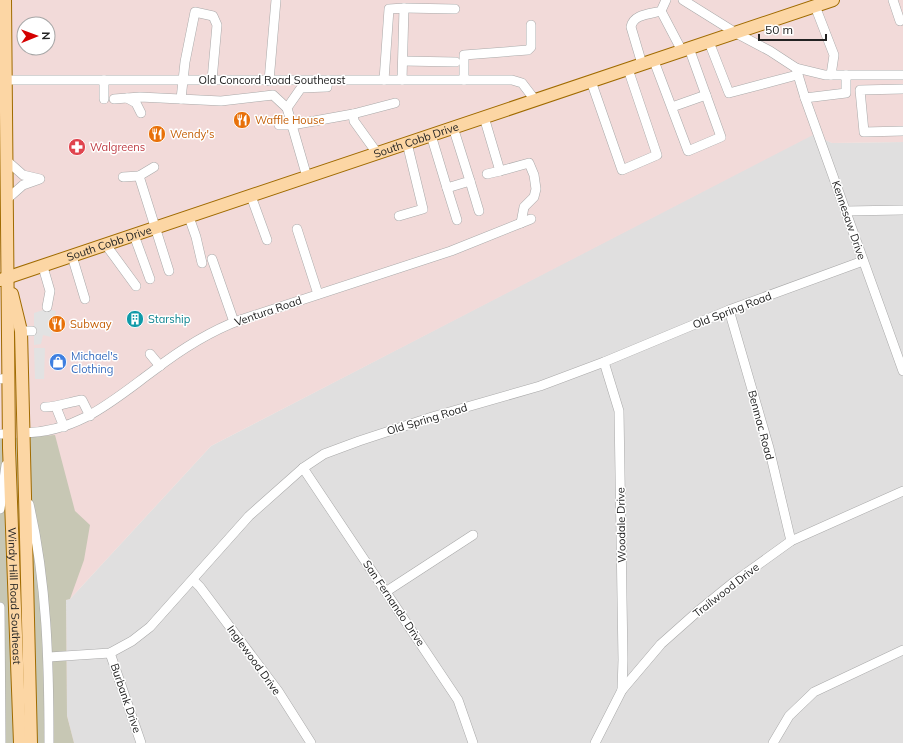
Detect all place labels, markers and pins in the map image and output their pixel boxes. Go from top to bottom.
restaurant icon: Waffle House [232,110,252,130]
place label: Waffle House [255,113,324,127]
restaurant icon: Wendy's [147,124,167,144]
place label: Wendy's [170,127,214,141]
pharmacy icon: Walgreens [67,137,87,157]
place label: Walgreens [90,140,145,154]
building icon: Starship [125,309,145,329]
place label: Starship [148,312,191,326]
restaurant icon: Subway [47,314,67,334]
place label: Subway [70,317,112,331]
place label: Michael's Clothing [71,349,118,376]
shop icon: Michael's Clothing [48,352,68,372]

